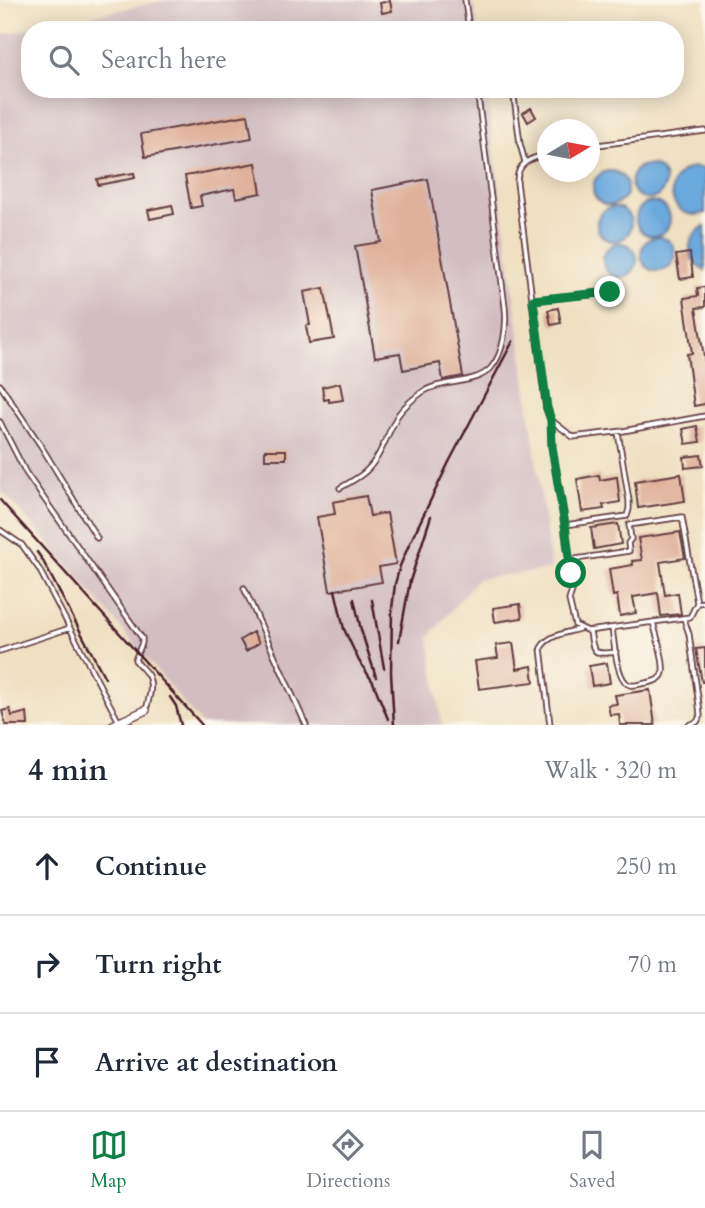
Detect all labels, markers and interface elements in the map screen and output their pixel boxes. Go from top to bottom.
search box [21,21,684,98]
icon: search [45,41,83,79]
text: Search here [101,42,227,77]
north arrow [537,119,600,182]
route end [594,276,625,307]
route start [555,557,586,588]
text: 4 min [28,750,108,791]
text: Walk · 320 m [544,755,677,786]
icon: ahead [28,847,66,885]
text: Continue [95,849,207,884]
text: 250 m [616,851,677,882]
icon: right [28,945,66,983]
text: Turn right [95,947,222,982]
text: 70 m [628,949,677,980]
icon: arrive [28,1043,66,1081]
text: Arrive at destination [95,1045,338,1080]
tab: Map [90,1126,128,1194]
tab: Directions [307,1126,390,1194]
tab: Saved [569,1126,615,1194]

